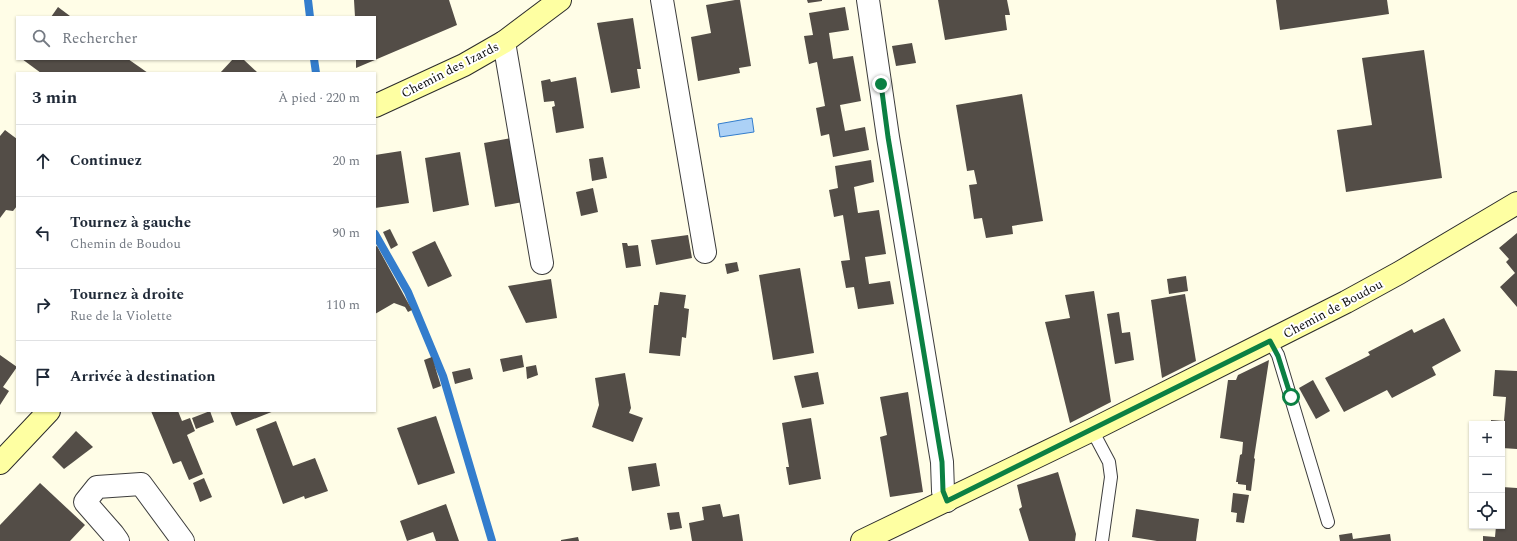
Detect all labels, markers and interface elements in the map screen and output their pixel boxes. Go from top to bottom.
search box [16,16,376,60]
icon: search [30,27,52,49]
text: Rechercher [62,27,137,50]
street label: Chemin des Izards [398,37,502,103]
route end [872,75,890,93]
text: 3 min [32,85,77,111]
text: À pied · 220 m [278,88,360,108]
text: Continuez [70,149,142,172]
icon: ahead [32,150,54,172]
text: 20 m [333,151,360,171]
text: Tournez à gauche [70,211,191,234]
icon: left [32,222,54,244]
text: 90 m [333,223,360,243]
text: Chemin de Boudou [70,234,181,254]
street label: Chemin de Boudou [1279,274,1387,344]
text: Tournez à droite [70,283,184,306]
icon: right [32,294,54,316]
text: 110 m [326,295,360,315]
text: Rue de la Violette [70,306,172,326]
text: Arrivée à destination [70,365,216,388]
icon: arrive [32,366,54,388]
route start [1282,388,1300,406]
map controls [1469,421,1505,529]
button: + [1469,421,1505,457]
button: − [1469,457,1505,493]
button: locate [1469,493,1505,529]

